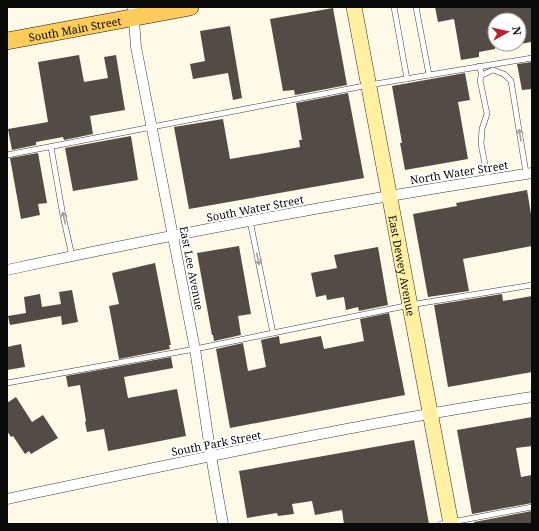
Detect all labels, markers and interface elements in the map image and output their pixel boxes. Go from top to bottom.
street label: South Main Street [27,12,122,44]
north arrow [487,12,527,52]
text: N [509,25,525,36]
one-way arrow [516,129,524,142]
street label: North Water Street [409,157,509,187]
street label: South Water Street [205,191,305,225]
one-way arrow [59,212,67,225]
street label: East Dewey Avenue [386,214,419,317]
street label: East Lee Avenue [176,225,208,312]
one-way arrow [254,252,262,265]
street label: South Park Street [170,427,262,459]

